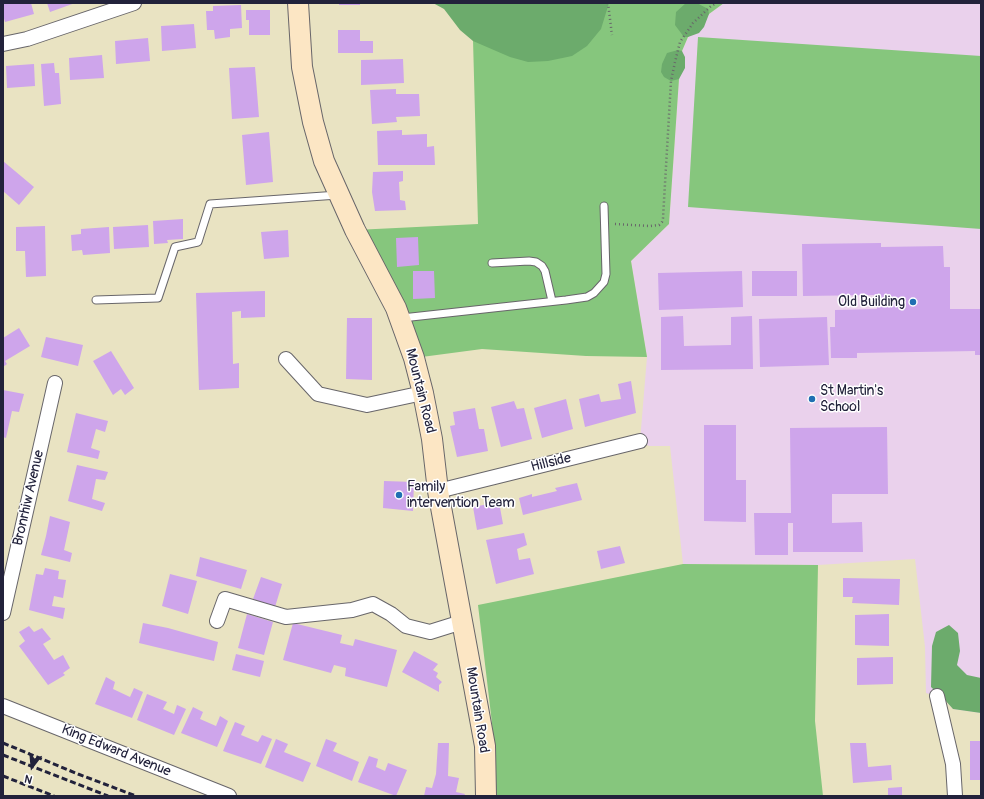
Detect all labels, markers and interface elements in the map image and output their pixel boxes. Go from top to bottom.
place label: Old Building [838,294,905,310]
marker: Old Building [908,297,918,307]
street label: Mountain Road [401,347,439,435]
place label: St Martin's School [820,383,883,416]
marker: St Martin's School [807,394,817,404]
street label: Bronrhiw Avenue [10,449,48,547]
street label: Hillside [529,450,573,476]
place label: Family intervention Team [407,479,515,512]
marker: Family intervention Team [394,490,404,500]
street label: Mountain Road [462,666,492,754]
street label: King Edward Avenue [59,721,173,781]
north arrow [12,747,52,787]
text: N [23,772,34,786]

